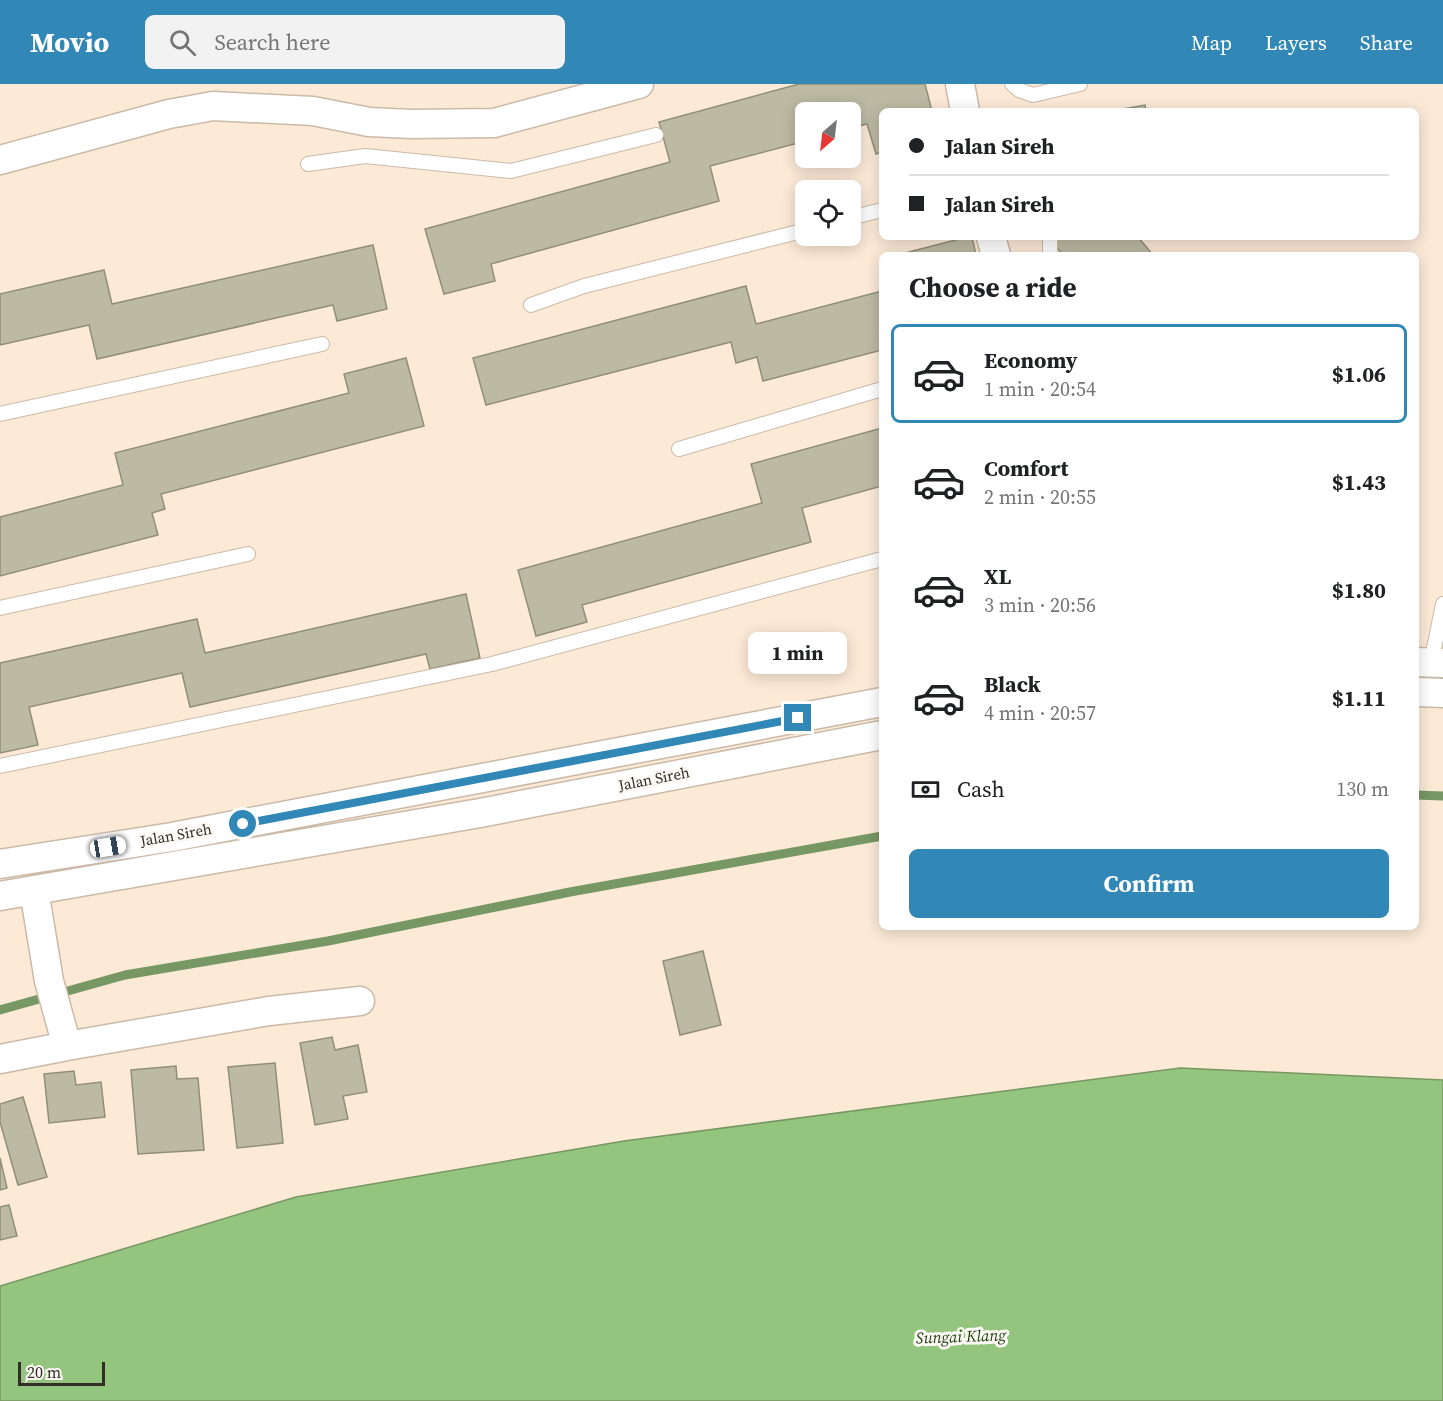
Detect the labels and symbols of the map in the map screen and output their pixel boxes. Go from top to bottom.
north arrow [795,102,861,168]
callout: 1 min [748,631,848,673]
route end [784,704,811,731]
street label: Jalan Sireh [615,761,691,796]
route start [229,810,256,837]
street label: Jalan Sireh [138,818,213,851]
car [89,835,127,859]
water label: Sungai Klang [915,1323,1008,1349]
scale bar [18,1359,105,1386]

